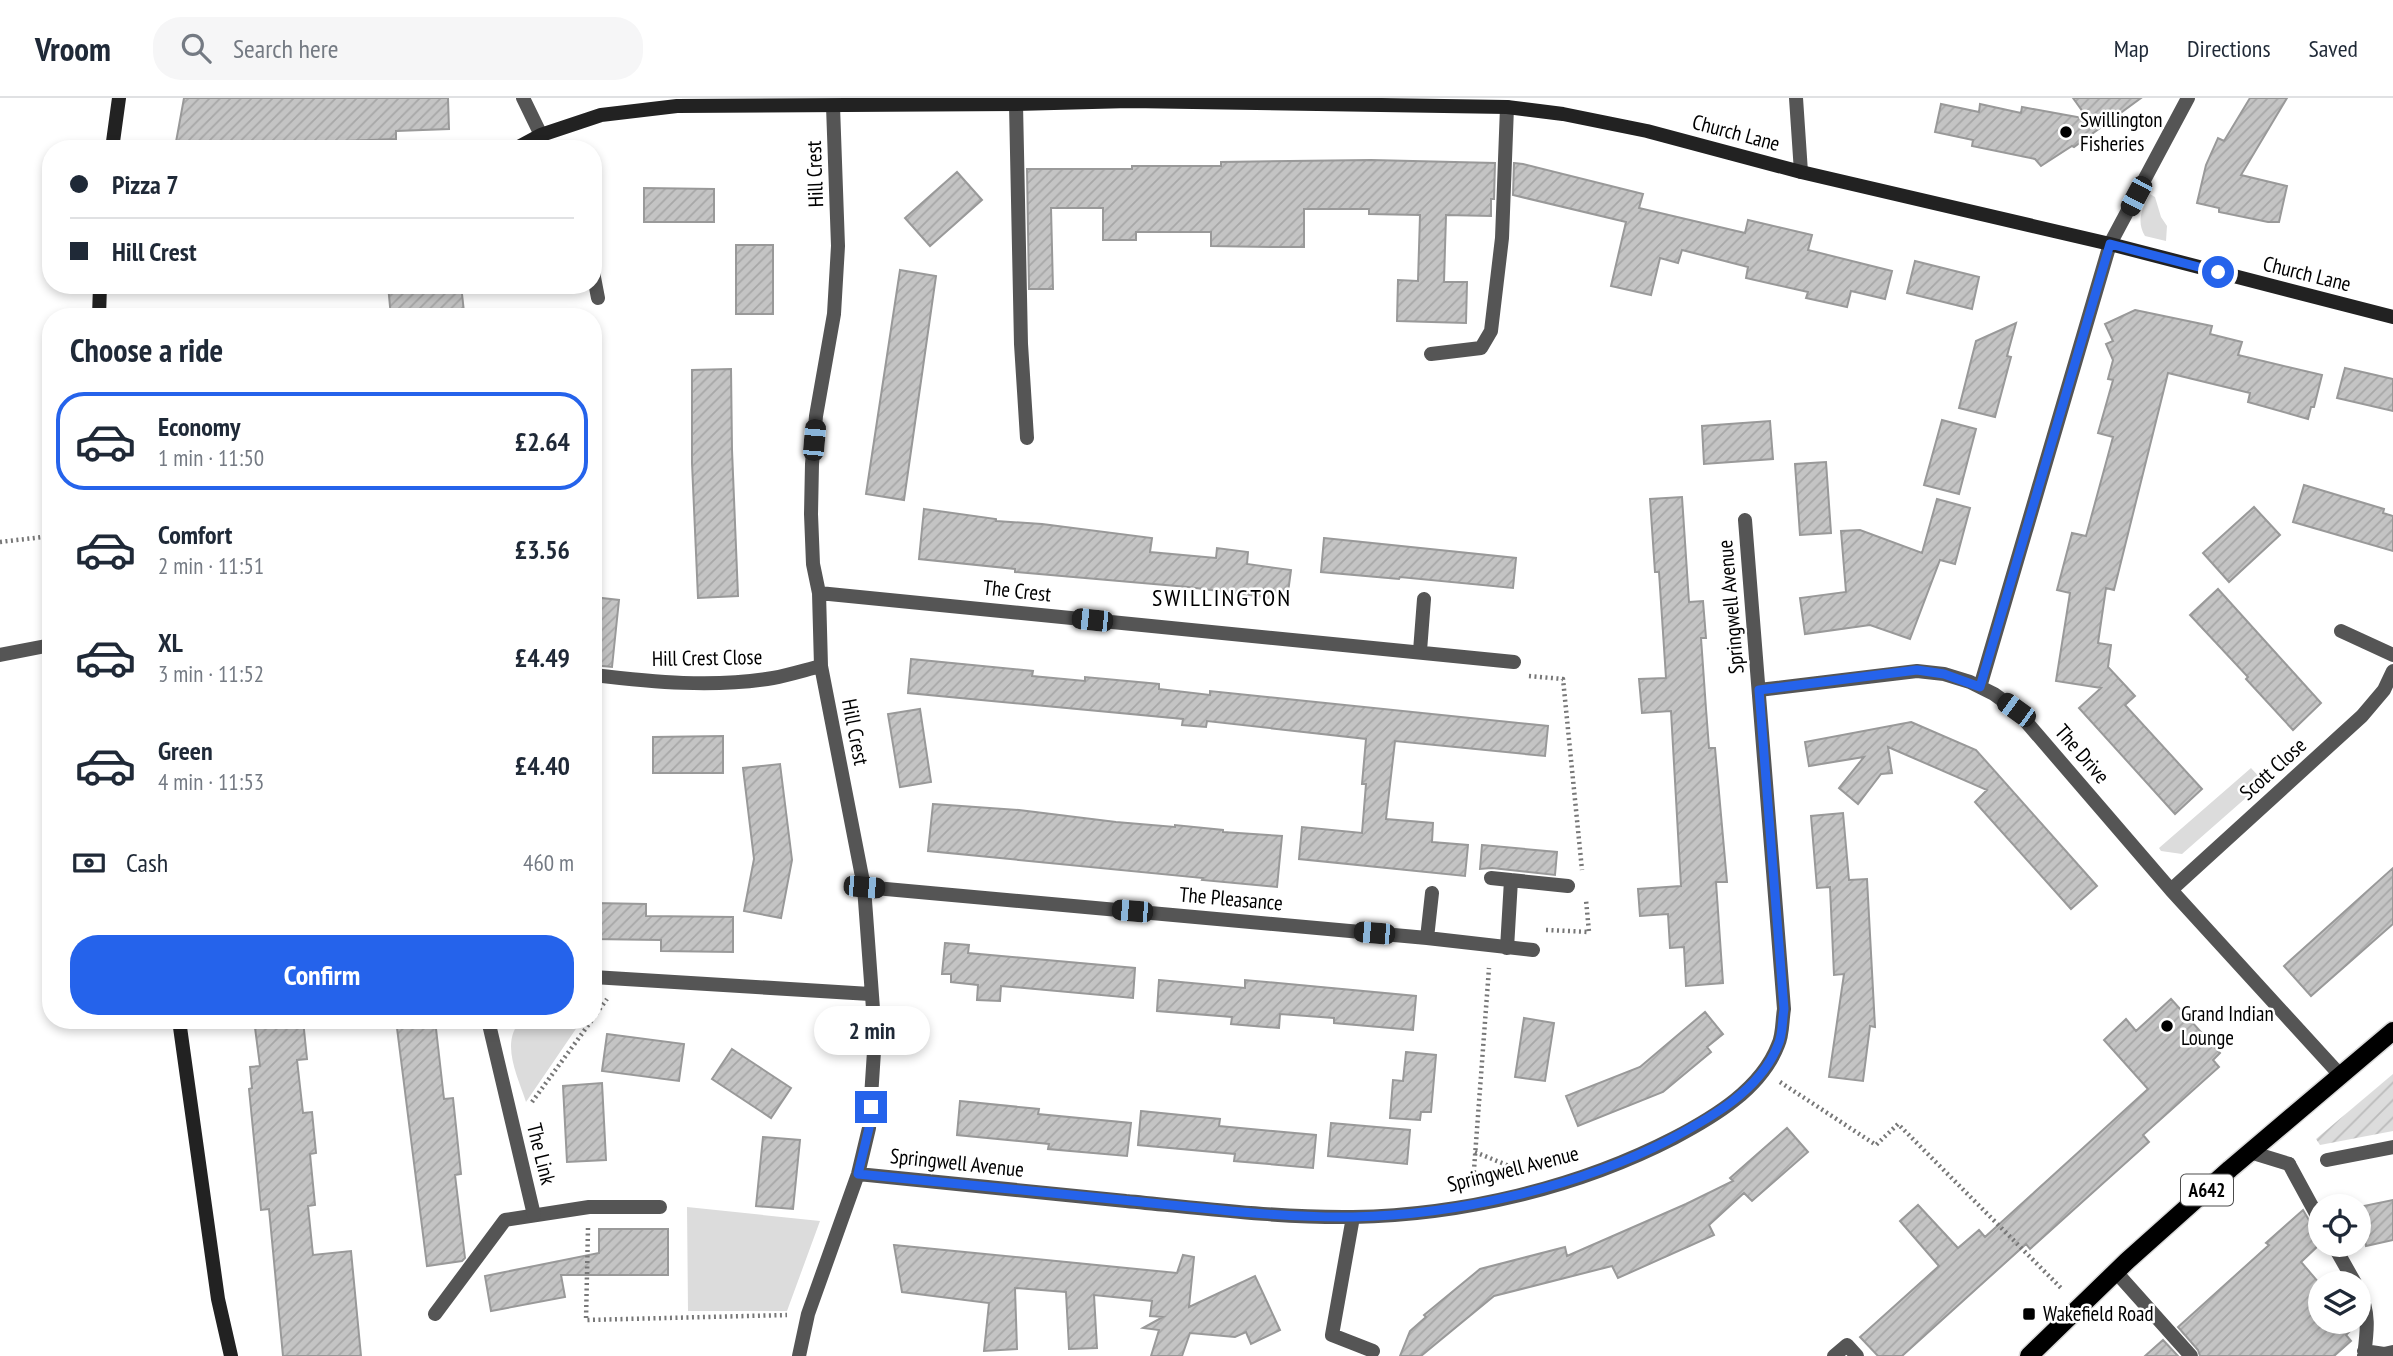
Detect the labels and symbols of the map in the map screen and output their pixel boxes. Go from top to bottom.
place label: Swillington Fisheries [2080,106,2162,157]
street label: Church Lane [1689,108,1783,157]
marker: Swillington Fisheries [2058,124,2074,140]
street label: Hill Crest [800,140,829,208]
car [2117,173,2156,219]
street label: Church Lane [2260,250,2354,297]
route start [2202,256,2234,288]
car [802,418,827,462]
street label: Springwell Avenue [1711,539,1750,675]
street label: The Crest [982,574,1053,608]
district label: SWILLINGTON [1152,582,1292,613]
car [1071,607,1114,633]
street label: Hill Crest Close [652,643,762,672]
car [1993,689,2040,731]
street label: Hill Crest [836,697,875,767]
street label: The Drive [2049,718,2116,789]
street label: Scott Close [2234,732,2312,806]
car [843,875,886,899]
street label: The Pleasance [1178,881,1284,916]
car [1111,899,1154,923]
car [1353,921,1396,945]
place label: Grand Indian Lounge [2181,1000,2274,1051]
callout: 2 min [813,1006,929,1054]
marker: Grand Indian Lounge [2159,1018,2175,1034]
route end [855,1091,887,1123]
street label: The Link [521,1120,562,1187]
street label: Springwell Avenue [1444,1139,1581,1198]
street label: Springwell Avenue [889,1142,1025,1183]
road number: A642 [2181,1174,2233,1206]
place label: Wakefield Road [2043,1300,2154,1327]
marker: Wakefield Road [2021,1306,2037,1322]

